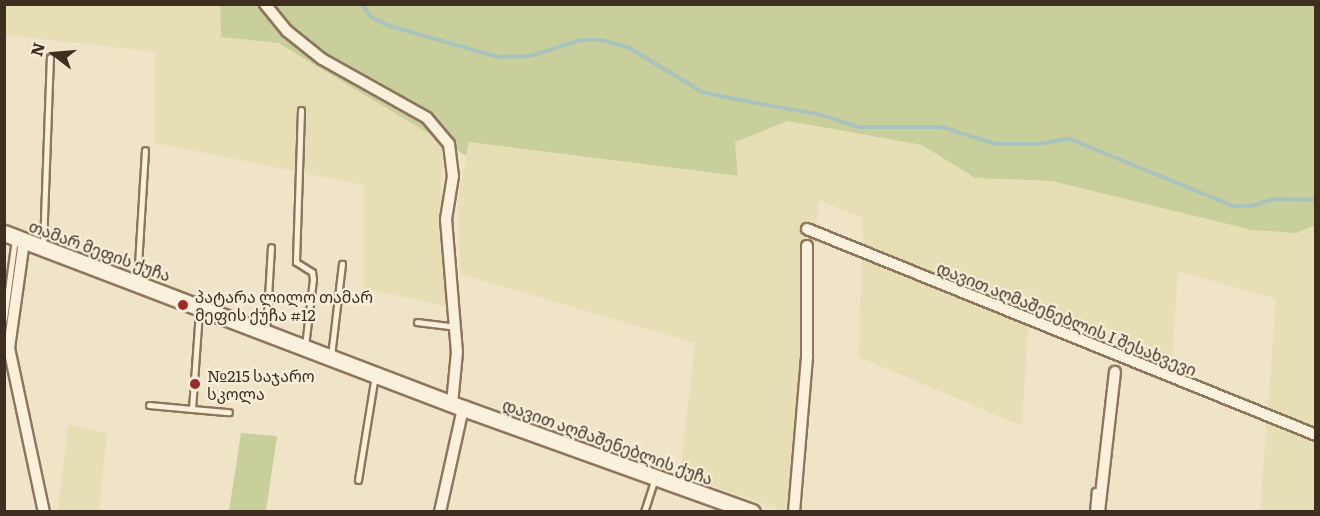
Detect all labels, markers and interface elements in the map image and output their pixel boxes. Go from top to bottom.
north arrow [24,24,84,84]
text: N [23,39,50,59]
street label: თამარ მეფის ქუჩა [27,215,173,285]
street label: დავით აღმაშენებლის I შესახვევი [934,257,1200,379]
place label: პატარა ლილო თამარ მეფის ქუჩა #12 [195,286,373,324]
marker: პატარა ლილო თამარ მეფის ქუჩა #12 [176,298,190,312]
place label: №215 საჯარო სკოლა [207,365,315,403]
marker: №215 საჯარო სკოლა [188,377,202,391]
street label: დავით აღმაშენებლის ქუჩა [500,394,716,488]

